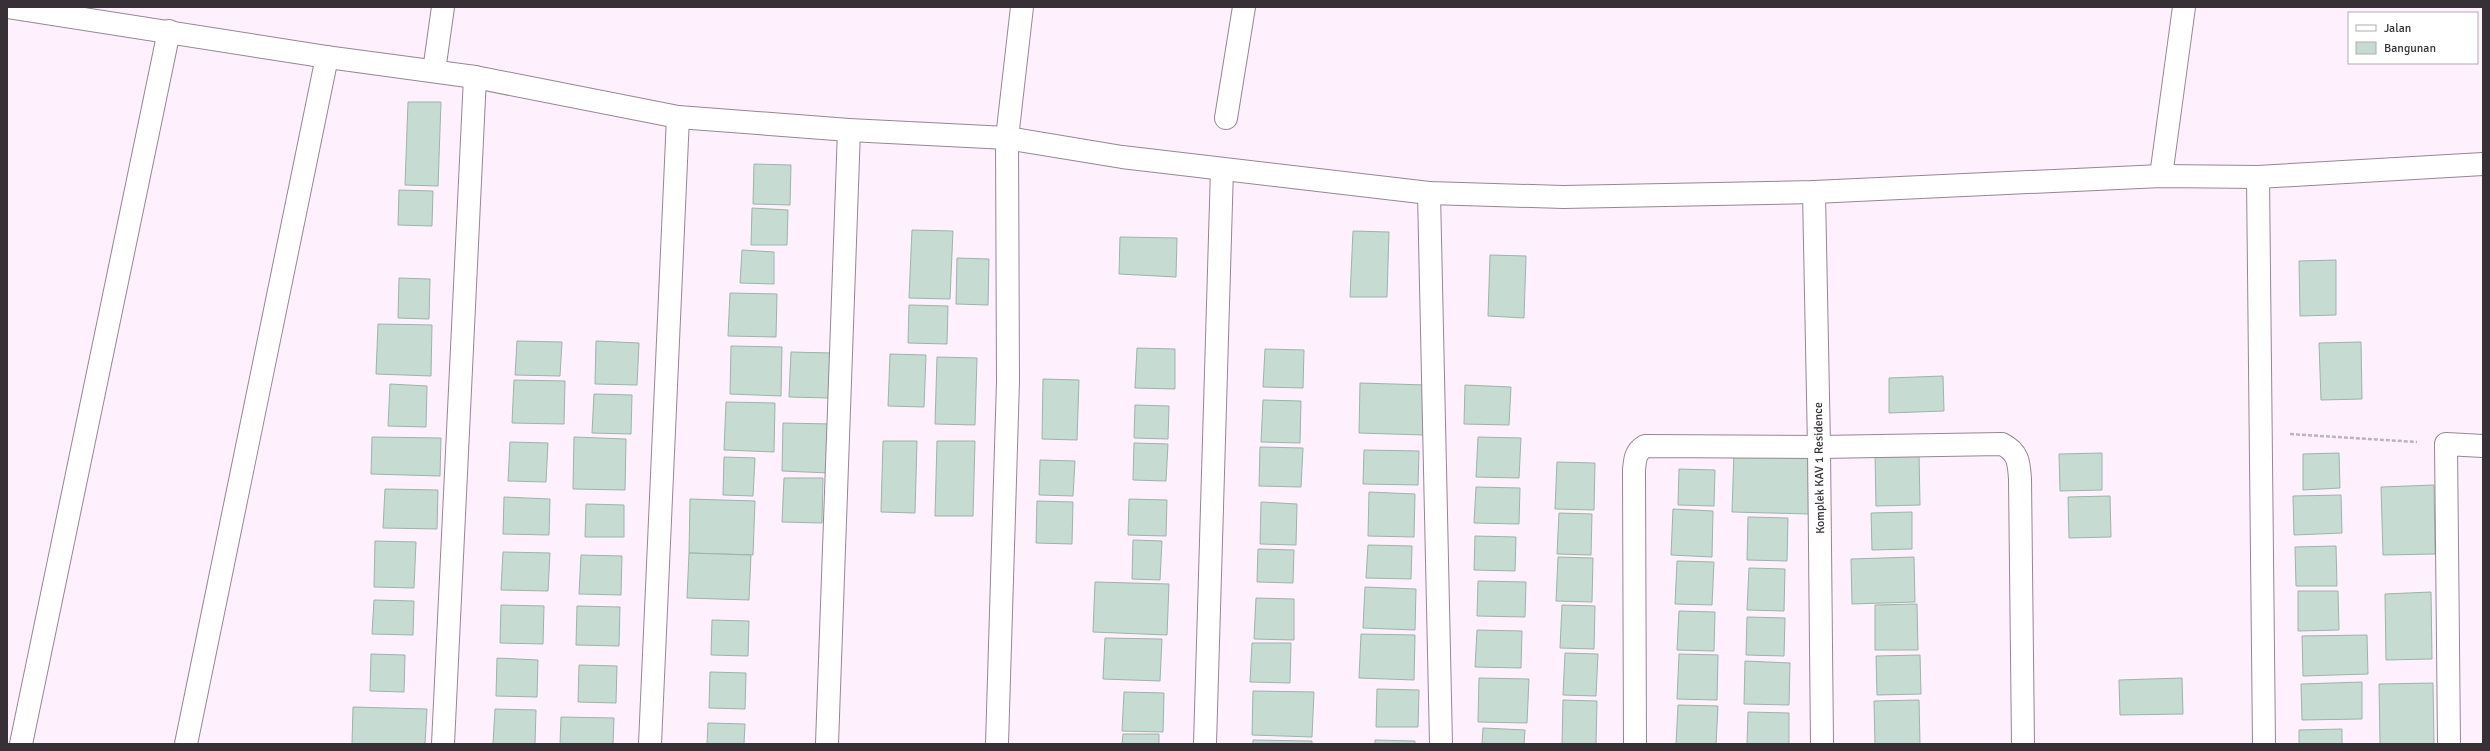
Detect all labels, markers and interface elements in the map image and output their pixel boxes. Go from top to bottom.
legend [2348,12,2478,64]
text: Jalan [2384,21,2411,36]
text: Bangunan [2384,41,2436,56]
street label: Komplek KAV 1 Residence [1811,402,1828,534]

